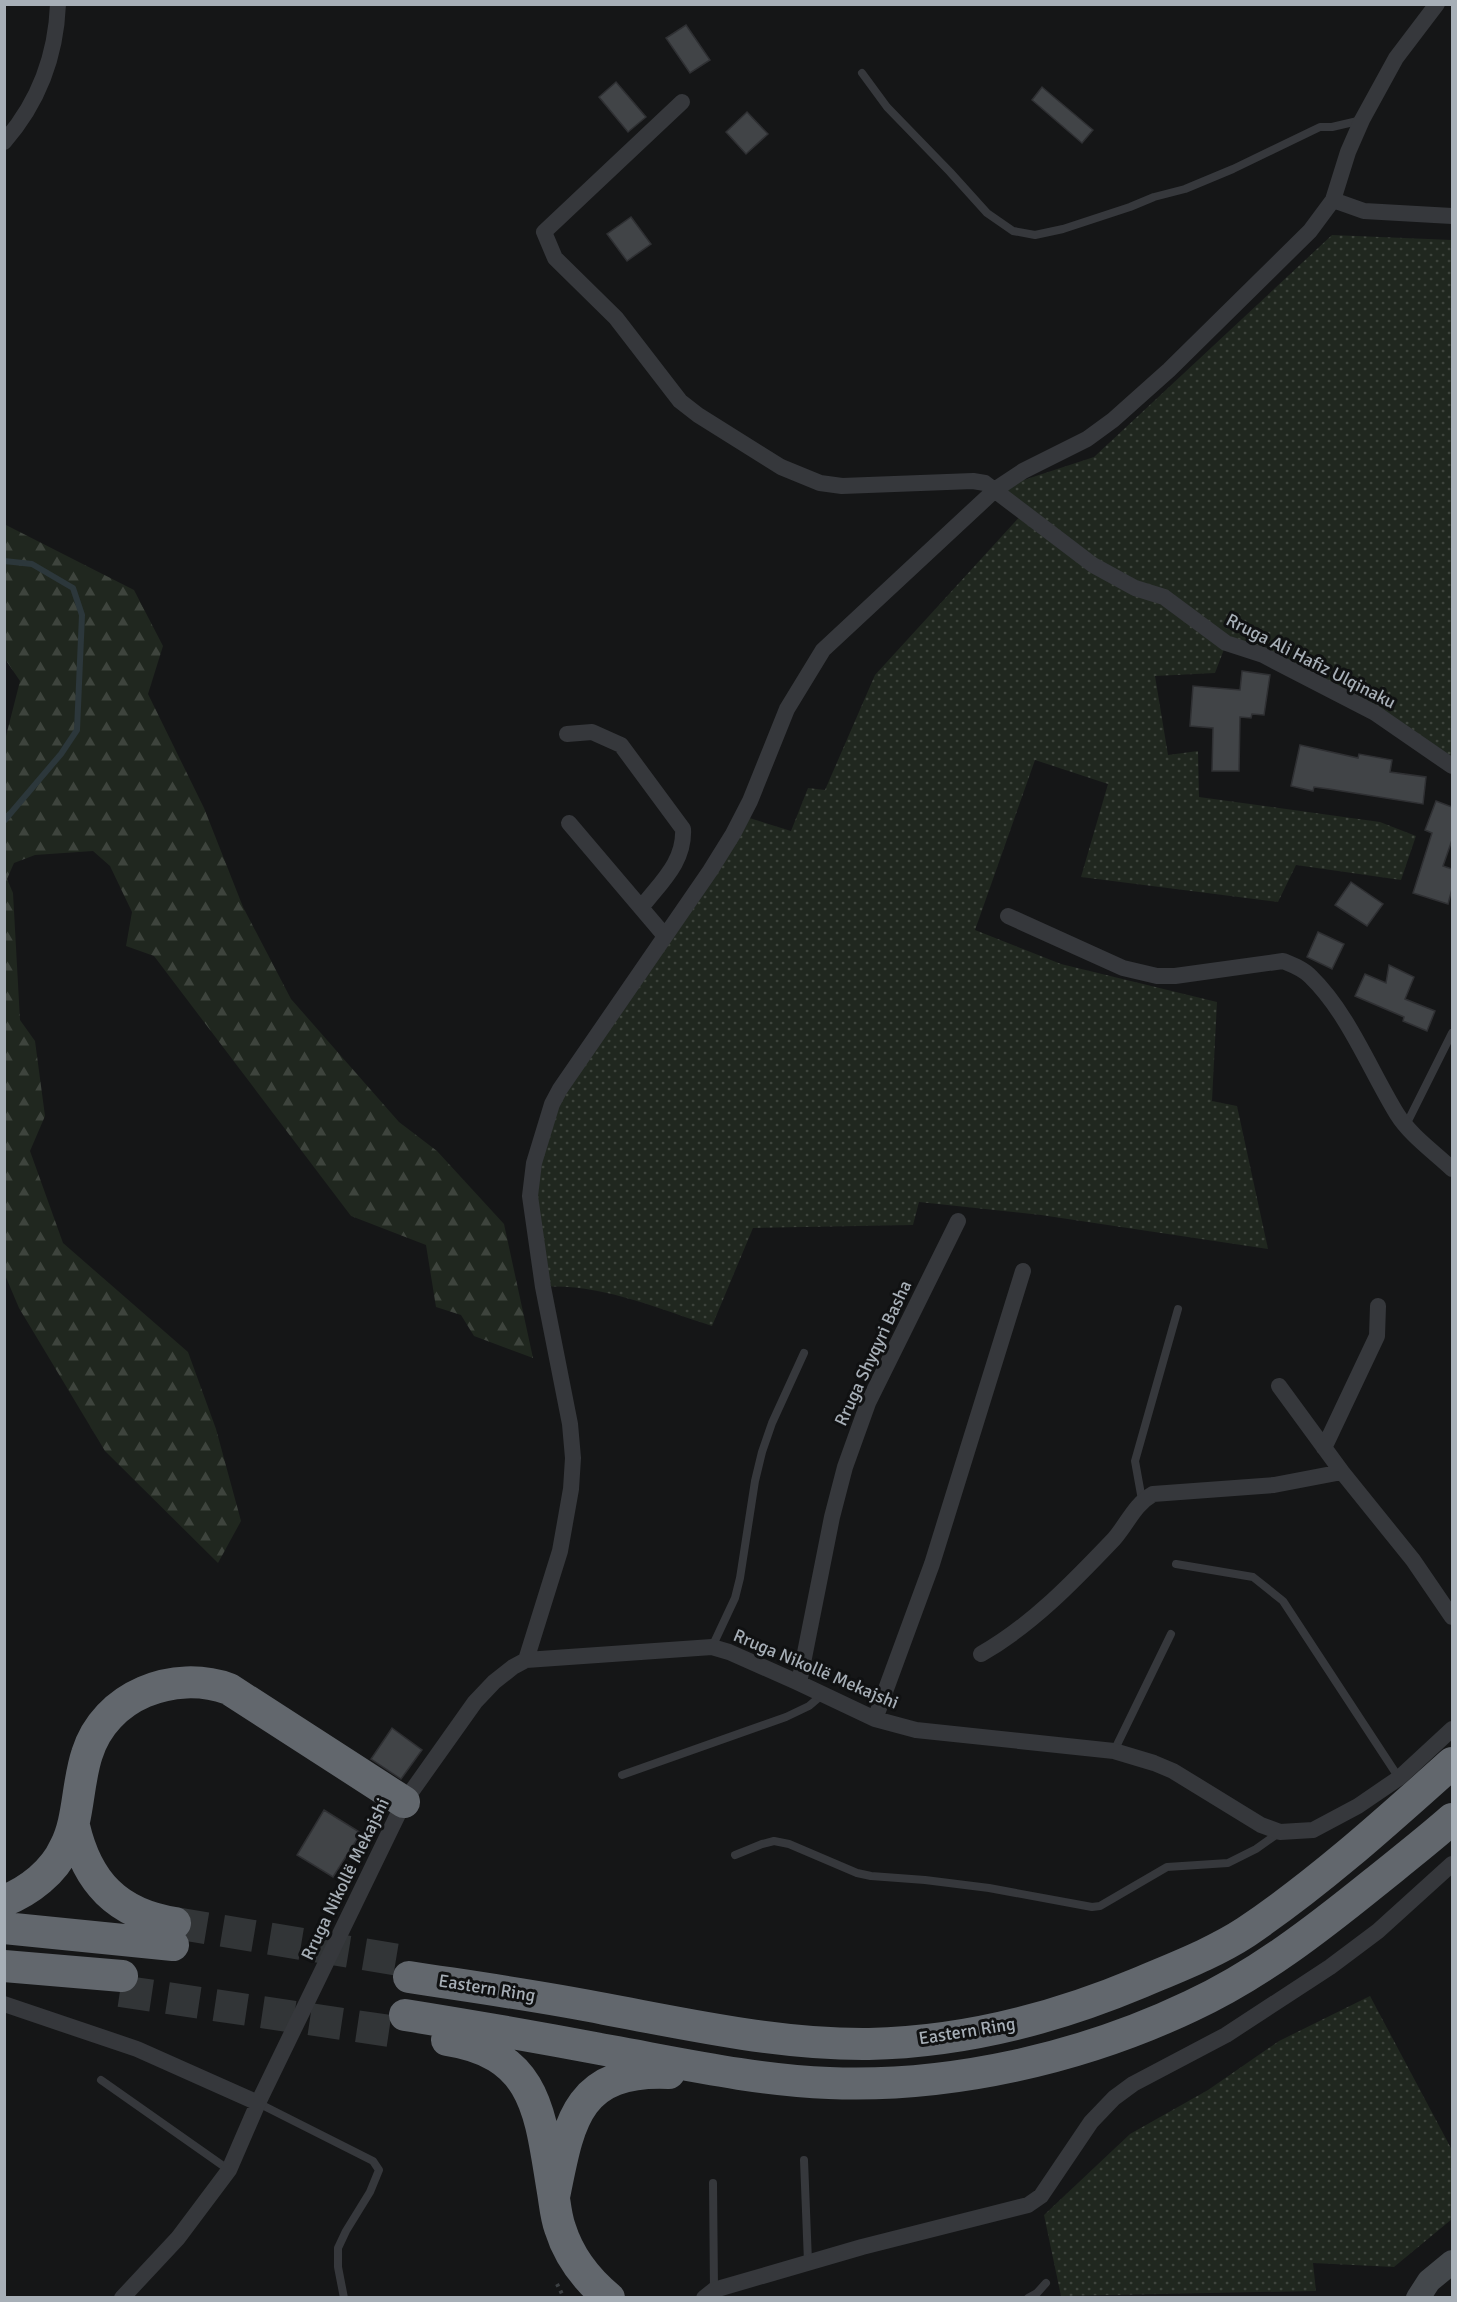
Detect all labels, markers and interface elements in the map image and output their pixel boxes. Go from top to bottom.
street label: Rruga Ali Hafiz Ulqinaku [1222,609,1400,713]
street label: Rruga Shyqyri Basha [830,1277,916,1429]
street label: Rruga Nikollë Mekajshi [730,1624,902,1714]
street label: Rruga Nikollë Mekajshi [296,1794,394,1964]
street label: Eastern Ring [437,1969,537,2007]
street label: Eastern Ring [917,2012,1017,2050]

